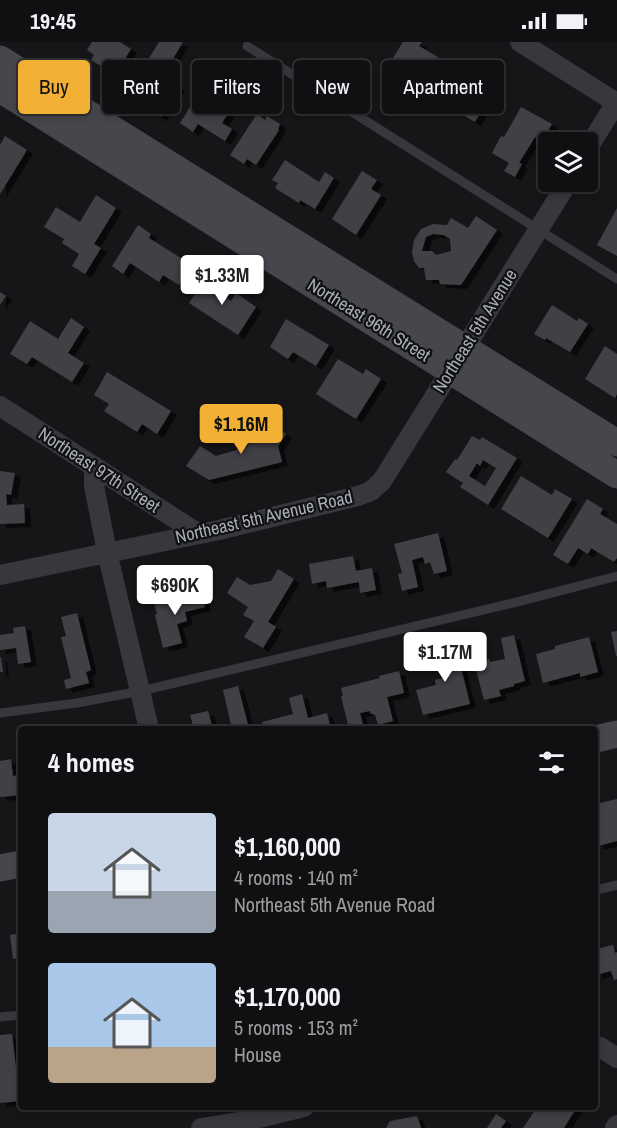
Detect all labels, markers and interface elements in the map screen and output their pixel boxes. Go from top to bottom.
text: 19:45 [30,6,76,36]
chip: Buy [18,60,90,114]
chip: Rent [102,60,180,114]
chip: Filters [192,60,282,114]
chip: New [294,60,370,114]
chip: Apartment [382,60,504,114]
map controls [538,132,598,192]
button: layers [538,132,598,192]
pin: $1.33M [173,255,271,306]
text: $1.33M [195,261,249,288]
street label: Northeast 5th Avenue [426,264,523,397]
street label: Northeast 96th Street [303,272,435,367]
pin: $1.16M [192,404,290,455]
text: $1.16M [214,410,268,437]
street label: Northeast 97th Street [34,421,165,518]
street label: Northeast 5th Avenue Road [173,484,355,549]
pin: $690K [133,565,217,616]
text: $690K [151,571,199,598]
pin: $1.17M [396,632,494,683]
text: $1.17M [418,638,472,665]
text: 4 homes [48,745,135,780]
icon: filters [535,746,568,779]
text: $1,160,000 [234,829,341,864]
icon: home [96,837,168,909]
text: 4 rooms · 140 m² [234,864,358,891]
text: Northeast 5th Avenue Road [234,891,435,918]
text: $1,170,000 [234,979,341,1014]
icon: home [96,987,168,1059]
text: 5 rooms · 153 m² [234,1014,358,1041]
text: House [234,1041,281,1068]

